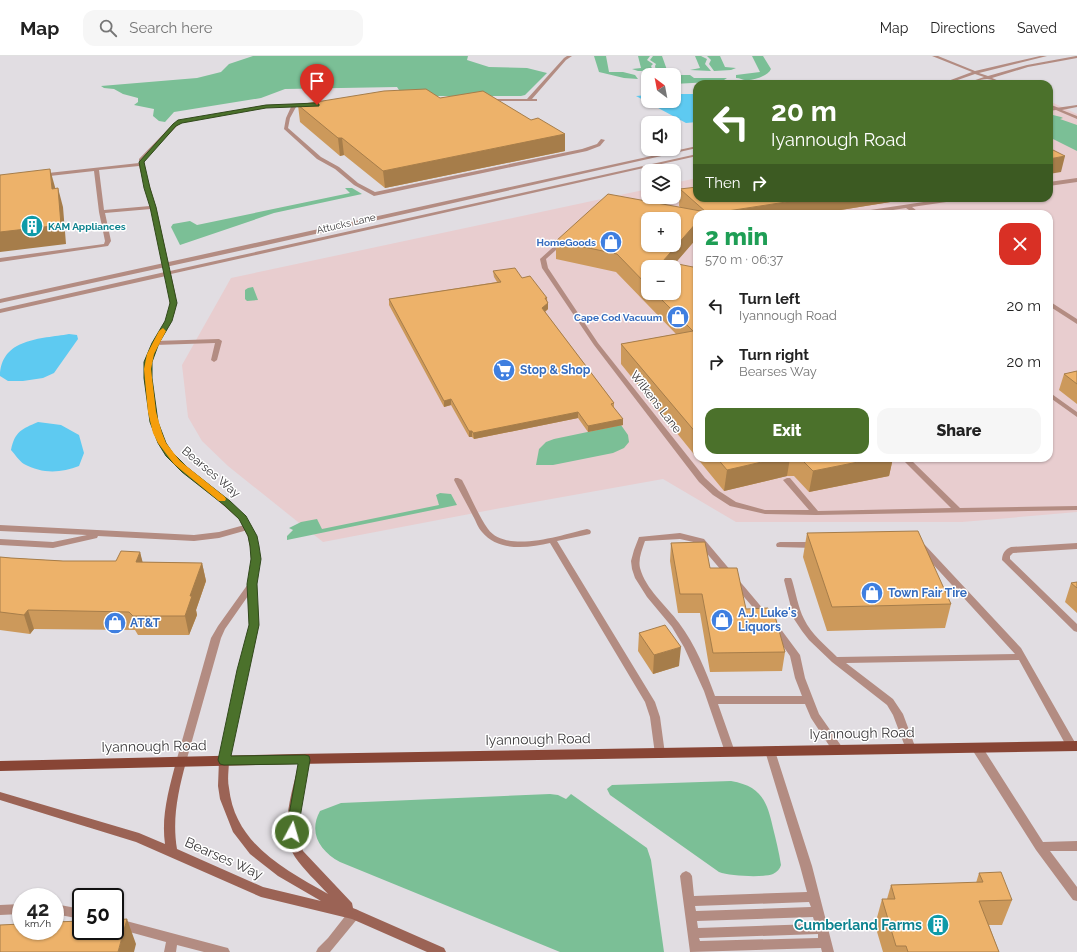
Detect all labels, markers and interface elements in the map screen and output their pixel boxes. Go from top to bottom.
search box [83,10,363,46]
text: Map [20,17,59,39]
icon: search [97,17,119,39]
text: Search here [129,19,213,37]
text: Map [880,20,908,36]
text: Directions [930,20,995,36]
text: Saved [1017,20,1057,36]
pin [300,64,334,105]
north arrow [641,68,681,108]
map controls [641,68,681,300]
icon: arrive [306,70,328,92]
text: 20 m [771,95,837,128]
icon: left [705,96,757,148]
button: sound [641,116,681,156]
text: Iyannough Road [771,129,907,150]
button: layers [641,164,681,204]
icon: right [748,172,770,194]
text: Then [705,174,740,192]
street label: Attucks Lane [315,211,377,236]
button: + [641,212,681,252]
building icon: KAM Appliances [19,213,45,239]
place label: KAM Appliances [48,221,126,232]
text: 2 min [705,222,768,251]
button: close [999,223,1041,265]
shop icon: HomeGoods [598,229,624,255]
place label: HomeGoods [537,237,596,248]
text: 570 m · 06:37 [705,252,783,267]
button: − [641,260,681,300]
text: Turn left [739,290,800,308]
icon: left [705,295,727,317]
text: 20 m [1006,297,1041,315]
shop icon: Cape Cod Vacuum [665,304,691,330]
text: Iyannough Road [739,308,837,323]
place label: Cape Cod Vacuum [574,312,662,323]
text: Turn right [739,346,809,364]
icon: right [705,351,727,373]
text: 20 m [1006,353,1041,371]
supermarket icon: Stop & Shop [491,357,517,383]
place label: Stop & Shop [520,363,591,377]
text: Bearses Way [739,364,817,379]
street label: Wilkens Lane [627,368,685,436]
button: Exit [705,408,869,454]
button: Share [877,408,1041,454]
street label: Bearses Way [179,444,243,501]
shop icon: Town Fair Tire [859,580,885,606]
place label: Town Fair Tire [888,586,967,600]
place label: A.J. Luke's Liquors [738,606,797,634]
shop icon: A.J. Luke's Liquors [709,607,735,633]
shop icon: AT&T [102,610,128,636]
place label: AT&T [130,616,161,630]
street label: Iyannough Road [809,724,915,742]
street label: Iyannough Road [485,730,591,748]
street label: Iyannough Road [101,737,207,755]
position arrow [271,811,313,853]
street label: Bearses Way [182,834,266,883]
speed limit sign: 50 [72,888,124,940]
text: 42 [27,897,49,921]
building icon: Cumberland Farms [925,912,951,938]
place label: Cumberland Farms [794,917,922,933]
text: km/h [25,918,51,929]

